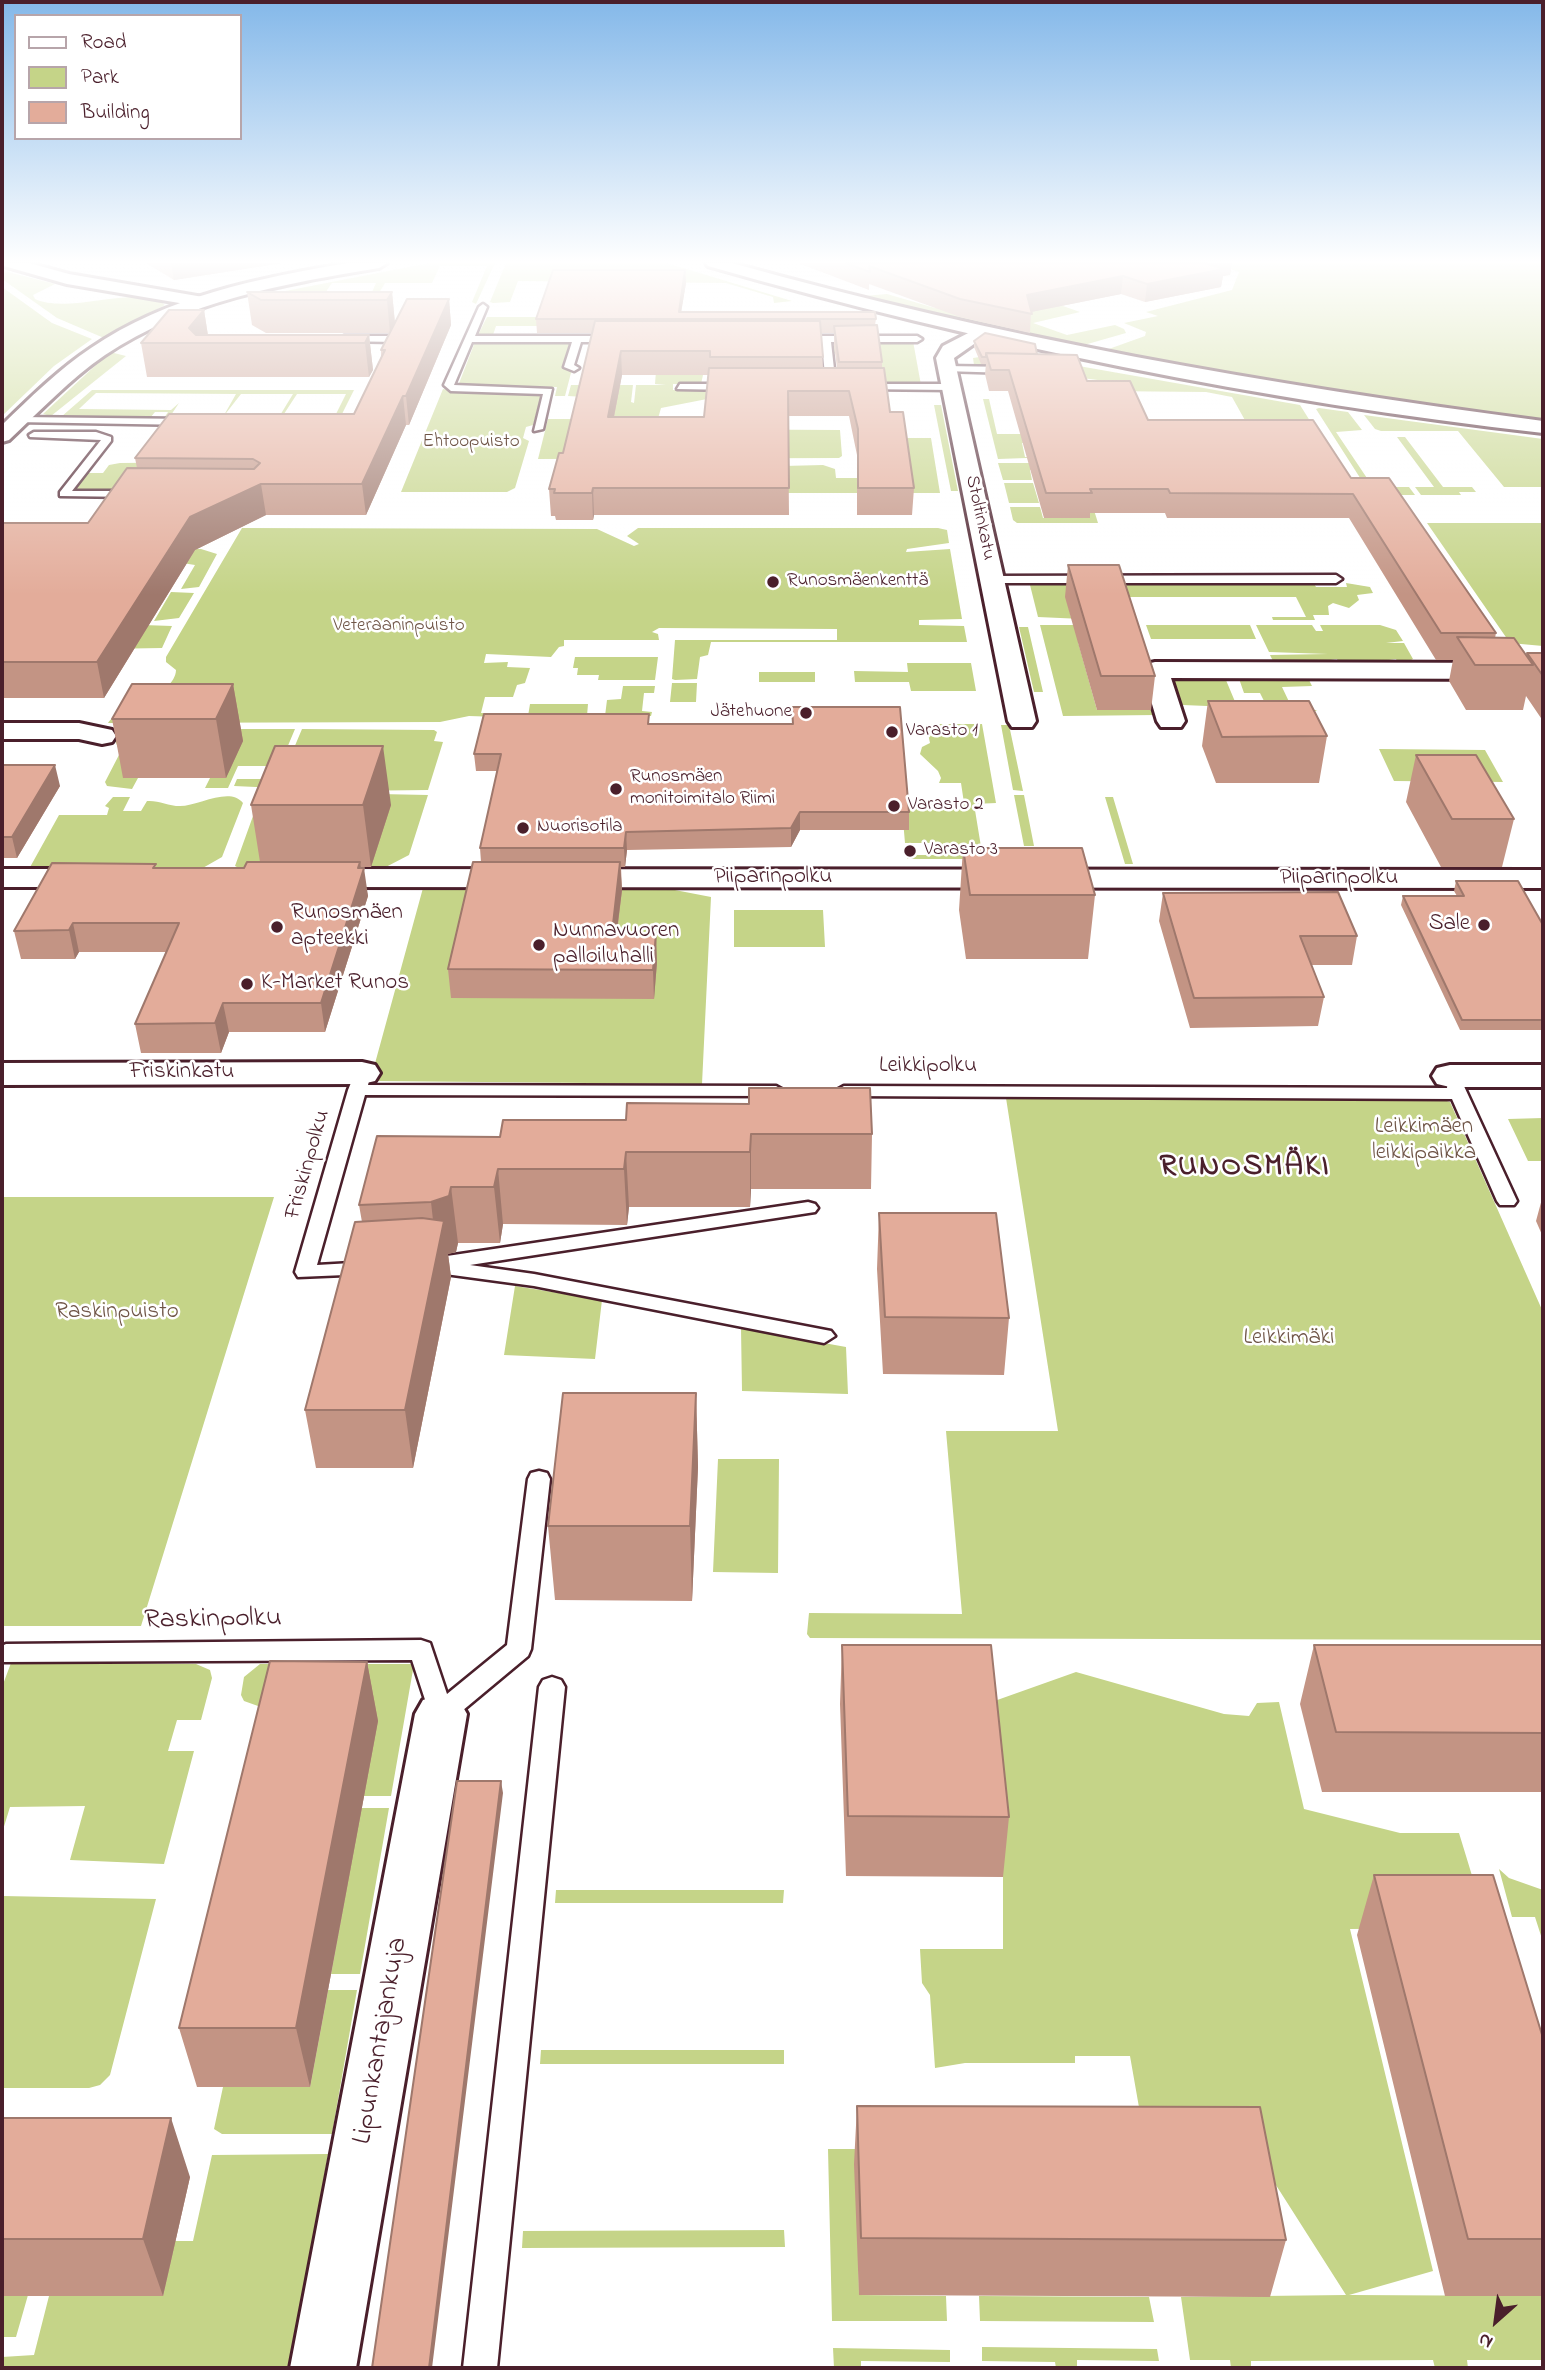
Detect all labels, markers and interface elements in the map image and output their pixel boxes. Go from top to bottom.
legend [14,14,242,140]
text: Road [81,28,127,58]
text: Park [81,63,119,93]
text: Building [81,98,150,128]
park label: Ehtoopuisto [422,432,520,454]
street label: Stoltinkatu [959,474,999,562]
place label: Runosmäenkenttä [787,571,928,593]
marker: Runosmäenkenttä [765,574,781,590]
park label: Veteraaninpuisto [333,616,465,638]
place label: Jätehuone [711,702,792,724]
marker: Jätehuone [798,705,814,721]
place label: Varasto 1 [906,721,978,743]
marker: Varasto 1 [884,724,900,740]
place label: Runosmäen monitoimitalo Riimi [630,767,775,811]
marker: Runosmäen monitoimitalo Riimi [608,781,624,797]
place label: Varasto 2 [908,795,983,817]
marker: Varasto 2 [886,798,902,814]
place label: Nuorisotila [537,817,623,839]
marker: Nuorisotila [515,820,531,836]
place label: Varasto 3 [924,840,998,862]
marker: Varasto 3 [902,843,918,859]
street label: Piiparinpolku [714,864,832,892]
street label: Piiparinpolku [1280,865,1398,893]
place label: Runosmäen apteekki [291,900,403,954]
place label: Sale [1429,911,1470,939]
marker: Sale [1476,917,1492,933]
place label: Nunnavuoren palloiluhalli [553,918,679,972]
marker: Runosmäen apteekki [269,919,285,935]
marker: Nunnavuoren palloiluhalli [531,937,547,953]
place label: K-Market Runos [261,970,409,998]
marker: K-Market Runos [239,976,255,992]
street label: Leikkipolku [879,1053,977,1081]
street label: Friskinkatu [130,1059,234,1087]
street label: Friskinpolku [280,1107,338,1223]
park label: Leikkimäen leikkipaikka [1372,1114,1476,1168]
district label: RUNOSMÄKI [1161,1151,1329,1187]
park label: Raskinpuisto [55,1299,179,1327]
park label: Leikkimäki [1244,1325,1334,1353]
street label: Raskinpolku [144,1603,282,1639]
street label: Lipunkantajankuja [347,1935,417,2147]
north arrow [1461,2286,1531,2356]
text: N [1474,2325,1498,2355]

